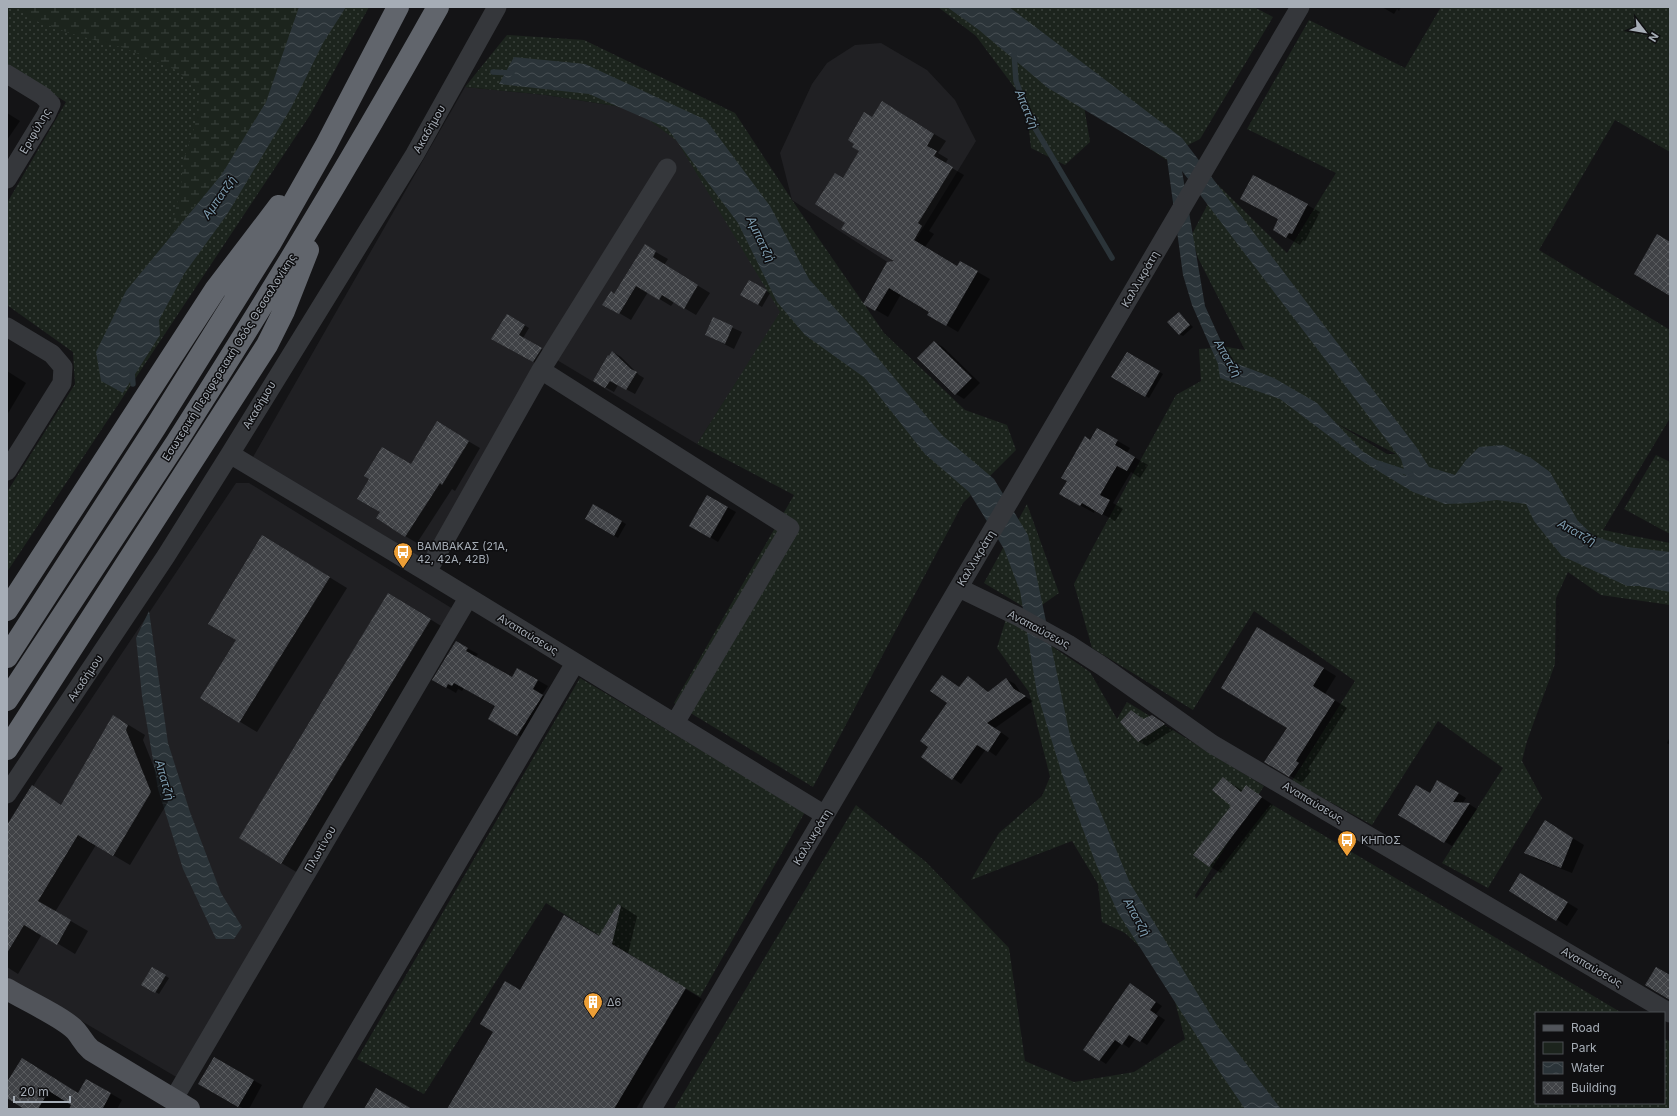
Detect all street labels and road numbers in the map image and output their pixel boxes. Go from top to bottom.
street label: Ακαδήμου [410,102,448,156]
street label: Εριφύλης [16,106,54,156]
street label: Καλλικράτη [1118,248,1162,310]
street label: Εσωτερική Περιφερειακή Οδός Θεσσαλονίκης [159,251,299,463]
street label: Ακαδήμου [239,379,279,431]
street label: Καλλικράτη [954,527,998,589]
street label: Αναπαύσεως [1005,607,1073,651]
street label: Αναπαύσεως [495,610,561,658]
street label: Ακαδήμου [64,652,106,704]
street label: Αναπαύσεως [1280,778,1346,826]
street label: Καλλικράτη [790,806,834,868]
street label: Πλωτίνου [301,823,339,875]
street label: Αναπαύσεως [1559,944,1625,990]

